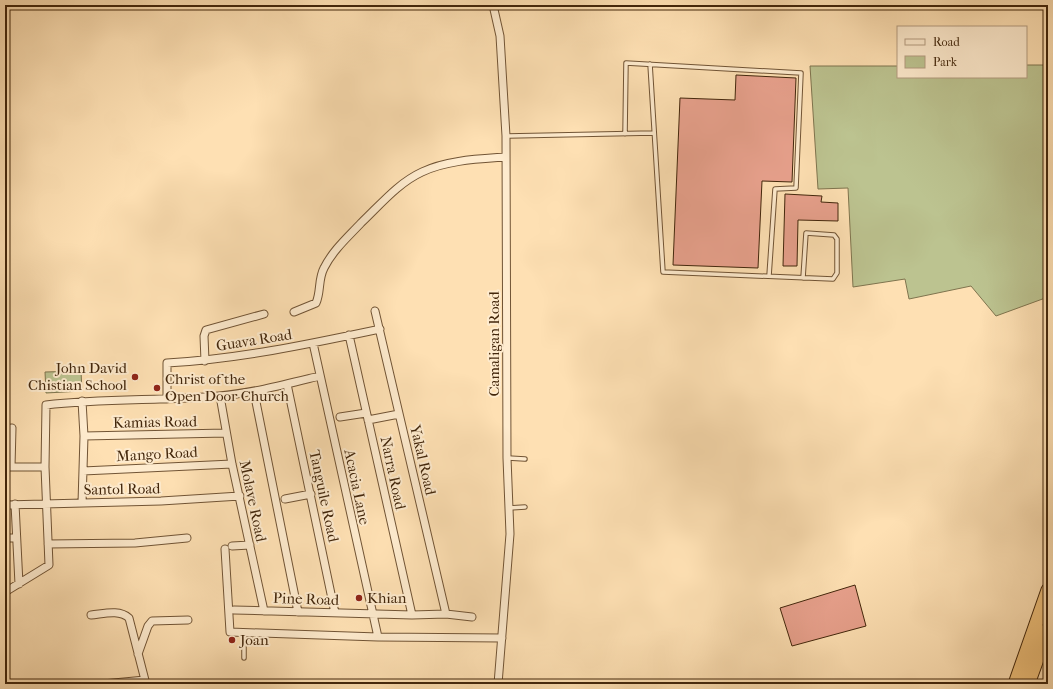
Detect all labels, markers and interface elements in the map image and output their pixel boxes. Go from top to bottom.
legend [897,26,1027,78]
text: Road [933,35,960,49]
text: Park [933,55,958,69]
street label: Camaligan Road [485,291,503,397]
street label: Guava Road [215,325,294,355]
place label: John David Chistian School [28,359,128,394]
place label: Christ of the Open Door Church [165,370,289,405]
marker: John David Chistian School [130,372,140,382]
marker: Christ of the Open Door Church [152,383,162,393]
street label: Kamias Road [113,412,198,432]
street label: Yakal Road [406,422,440,498]
street label: Narra Road [376,435,410,512]
street label: Mango Road [116,443,199,465]
street label: Acacia Lane [340,447,374,527]
street label: Tanguile Road [305,448,343,545]
street label: Molave Road [236,458,271,544]
street label: Santol Road [83,479,161,499]
street label: Pine Road [273,589,340,609]
place label: Khian [367,589,407,607]
marker: Khian [354,593,364,603]
place label: Joan [239,631,269,649]
marker: Joan [227,635,237,645]

